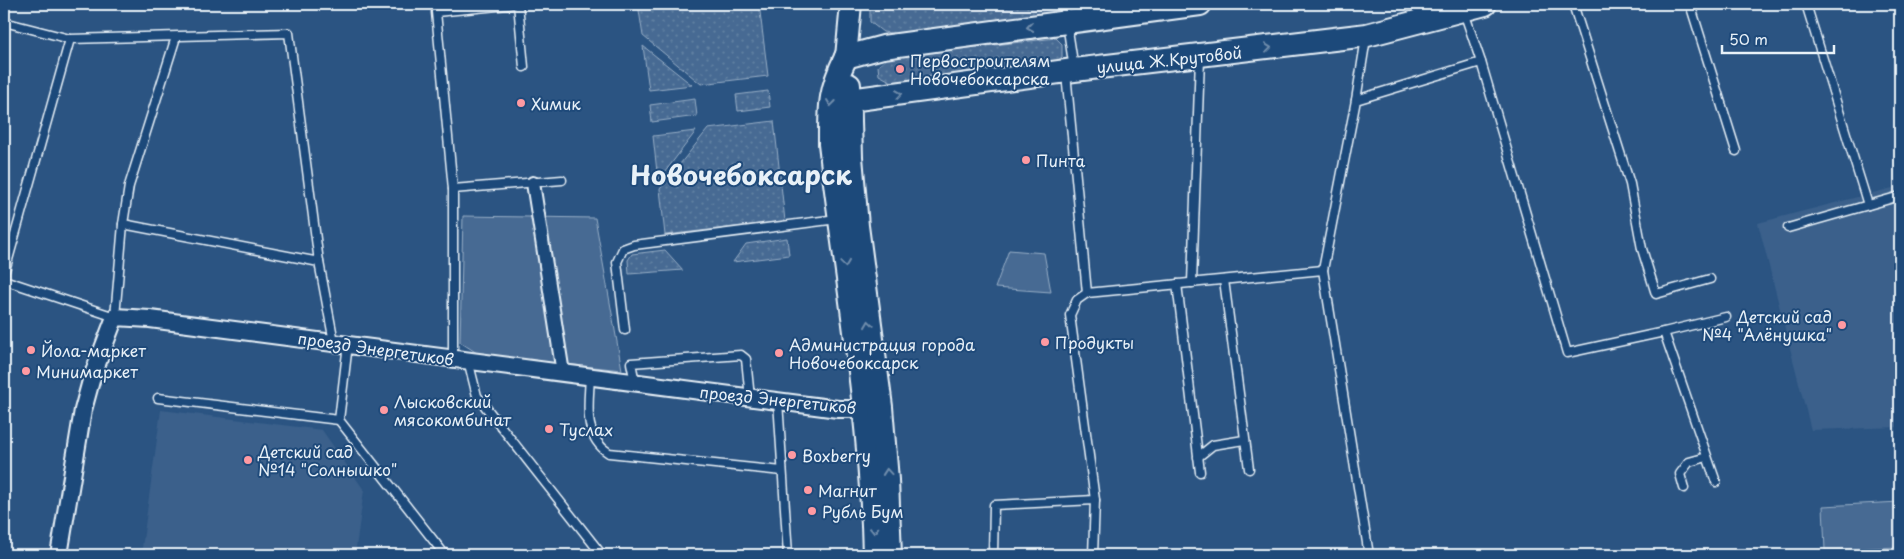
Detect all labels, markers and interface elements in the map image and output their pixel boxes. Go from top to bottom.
one-way arrow [1026,21,1035,31]
scale bar [1722,22,1834,54]
text: 50 m [1729,27,1768,50]
street label: улица Ж.Крутовой [1095,39,1243,79]
one-way arrow [1265,43,1273,54]
place label: Первостроителям Новочебоксарска [910,48,1050,90]
marker: Первостроителям Новочебоксарска [894,63,906,75]
one-way arrow [894,89,903,99]
place label: Химик [531,91,581,115]
marker: Химик [515,97,527,109]
one-way arrow [826,99,837,107]
place label: Пинта [1036,148,1086,172]
marker: Пинта [1020,154,1032,166]
district label: Новочебоксарск [630,155,852,194]
one-way arrow [840,260,850,268]
place label: Детский сад №4 "Алёнушка" [1702,304,1832,346]
one-way arrow [865,319,875,328]
marker: Детский сад №4 "Алёнушка" [1836,319,1848,331]
street label: проезд Энергетиков [296,325,456,371]
place label: Продукты [1055,330,1134,354]
place label: Администрация города Новочебоксарск [789,332,975,374]
marker: Продукты [1039,336,1051,348]
place label: Йола-маркет [41,338,146,362]
marker: Йола-маркет [25,344,37,356]
marker: Администрация города Новочебоксарск [773,347,785,359]
place label: Минимаркет [36,359,138,383]
marker: Минимаркет [20,365,32,377]
street label: проезд Энергетиков [699,379,857,419]
place label: Лысковский мясокомбинат [394,389,512,431]
marker: Лысковский мясокомбинат [378,404,390,416]
place label: Туслах [559,417,613,441]
marker: Туслах [543,423,555,435]
place label: Детский сад №14 "Солнышко" [257,439,397,481]
place label: Boxberry [802,443,871,467]
marker: Boxberry [786,449,798,461]
marker: Детский сад №14 "Солнышко" [242,454,254,466]
one-way arrow [881,467,892,475]
place label: Магнит [818,478,878,502]
marker: Магнит [802,484,814,496]
place label: Рубль Бум [822,499,904,523]
marker: Рубль Бум [806,505,818,517]
one-way arrow [868,526,879,534]

